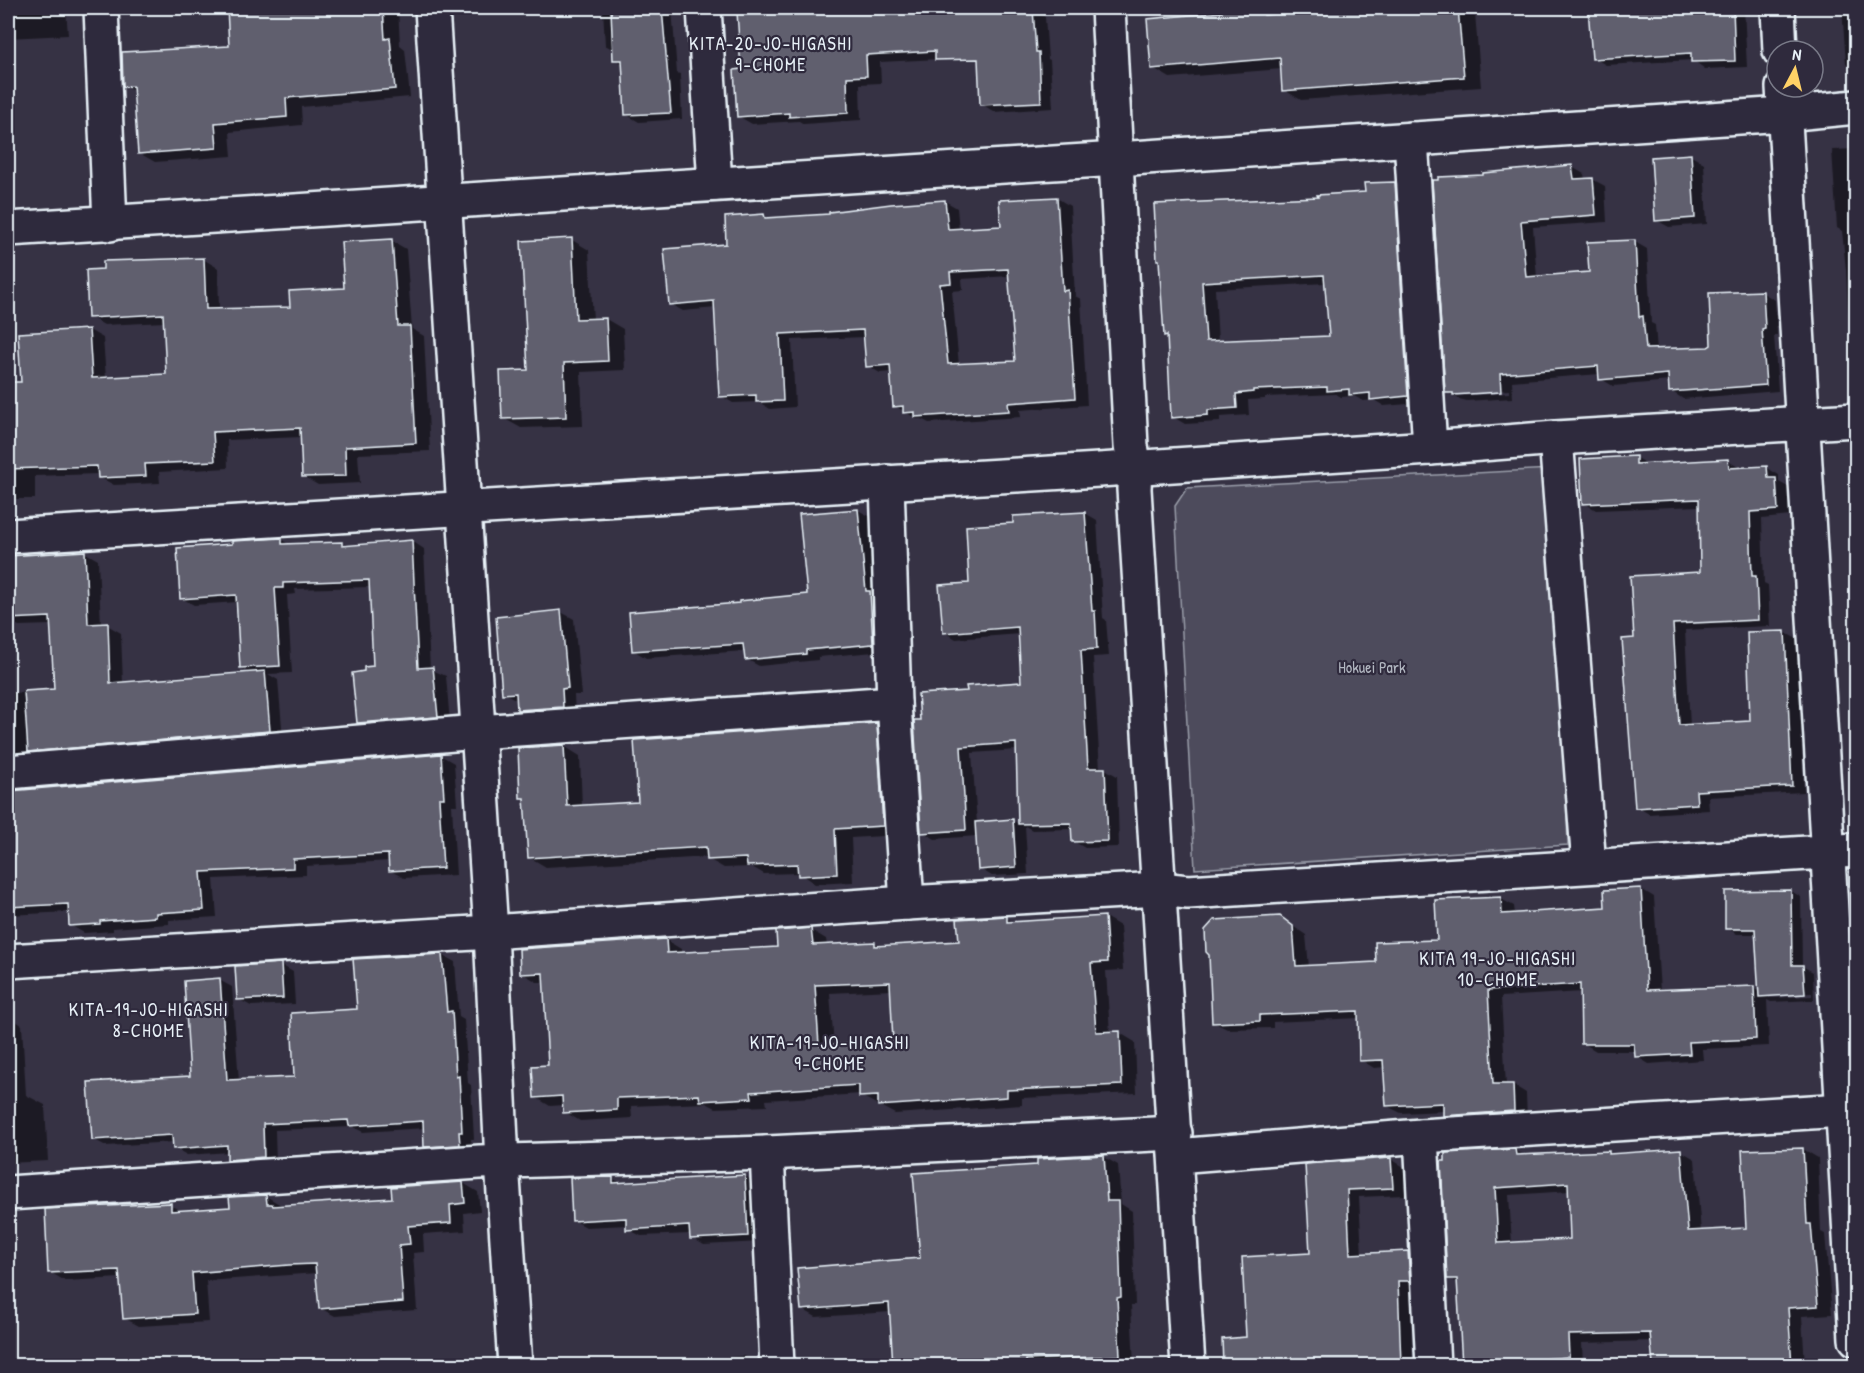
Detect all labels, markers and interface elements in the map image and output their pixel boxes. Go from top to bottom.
district label: KITA-20-JO-HIGASHI 9-CHOME [689,31,853,77]
north arrow [1765,39,1825,99]
text: N [1791,43,1803,66]
park label: Hokuei Park [1338,656,1406,678]
district label: KITA 19-JO-HIGASHI 10-CHOME [1419,946,1577,992]
district label: KITA-19-JO-HIGASHI 8-CHOME [69,997,229,1043]
district label: KITA-19-JO-HIGASHI 9-CHOME [750,1030,910,1076]

